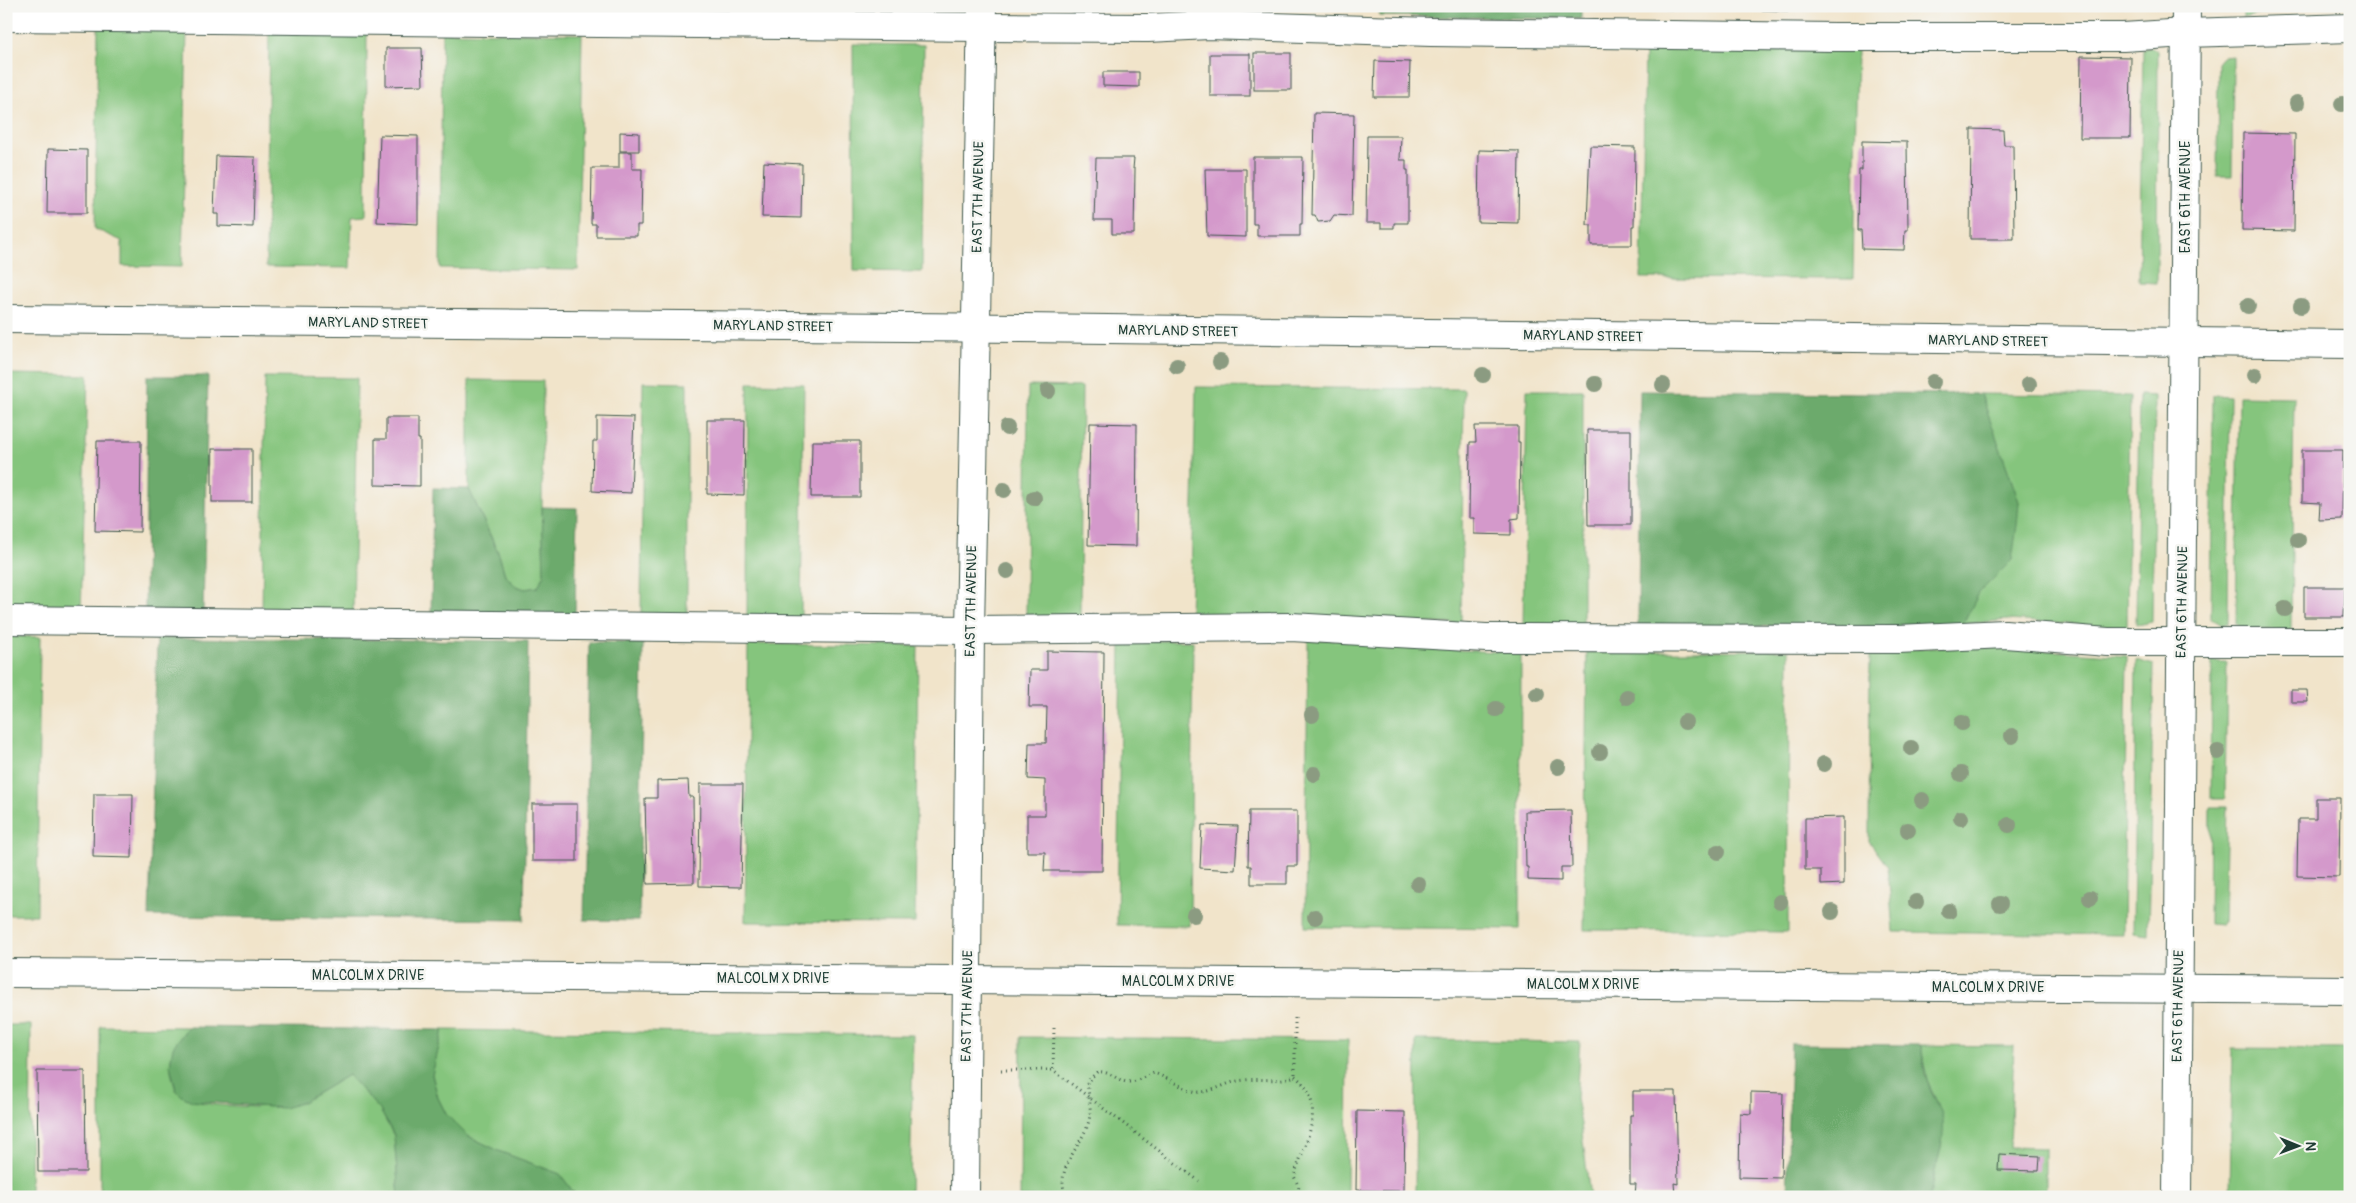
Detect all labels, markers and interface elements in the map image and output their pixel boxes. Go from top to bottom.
street label: EAST 7TH AVENUE [969,141,987,253]
street label: EAST 6TH AVENUE [2177,141,2194,253]
street label: MARYLAND STREET [308,313,428,333]
street label: MARYLAND STREET [713,316,833,336]
street label: MARYLAND STREET [1118,321,1238,341]
street label: MARYLAND STREET [1523,326,1643,346]
street label: MARYLAND STREET [1928,331,2048,351]
street label: EAST 7TH AVENUE [962,545,980,657]
street label: EAST 6TH AVENUE [2173,546,2191,658]
street label: EAST 7TH AVENUE [958,950,976,1062]
street label: EAST 6TH AVENUE [2169,950,2187,1062]
street label: MALCOLM X DRIVE [312,967,424,984]
street label: MALCOLM X DRIVE [717,970,829,987]
street label: MALCOLM X DRIVE [1122,973,1234,990]
street label: MALCOLM X DRIVE [1527,976,1639,993]
street label: MALCOLM X DRIVE [1932,979,2044,996]
north arrow [2274,1120,2324,1170]
text: N [2302,1141,2319,1151]

